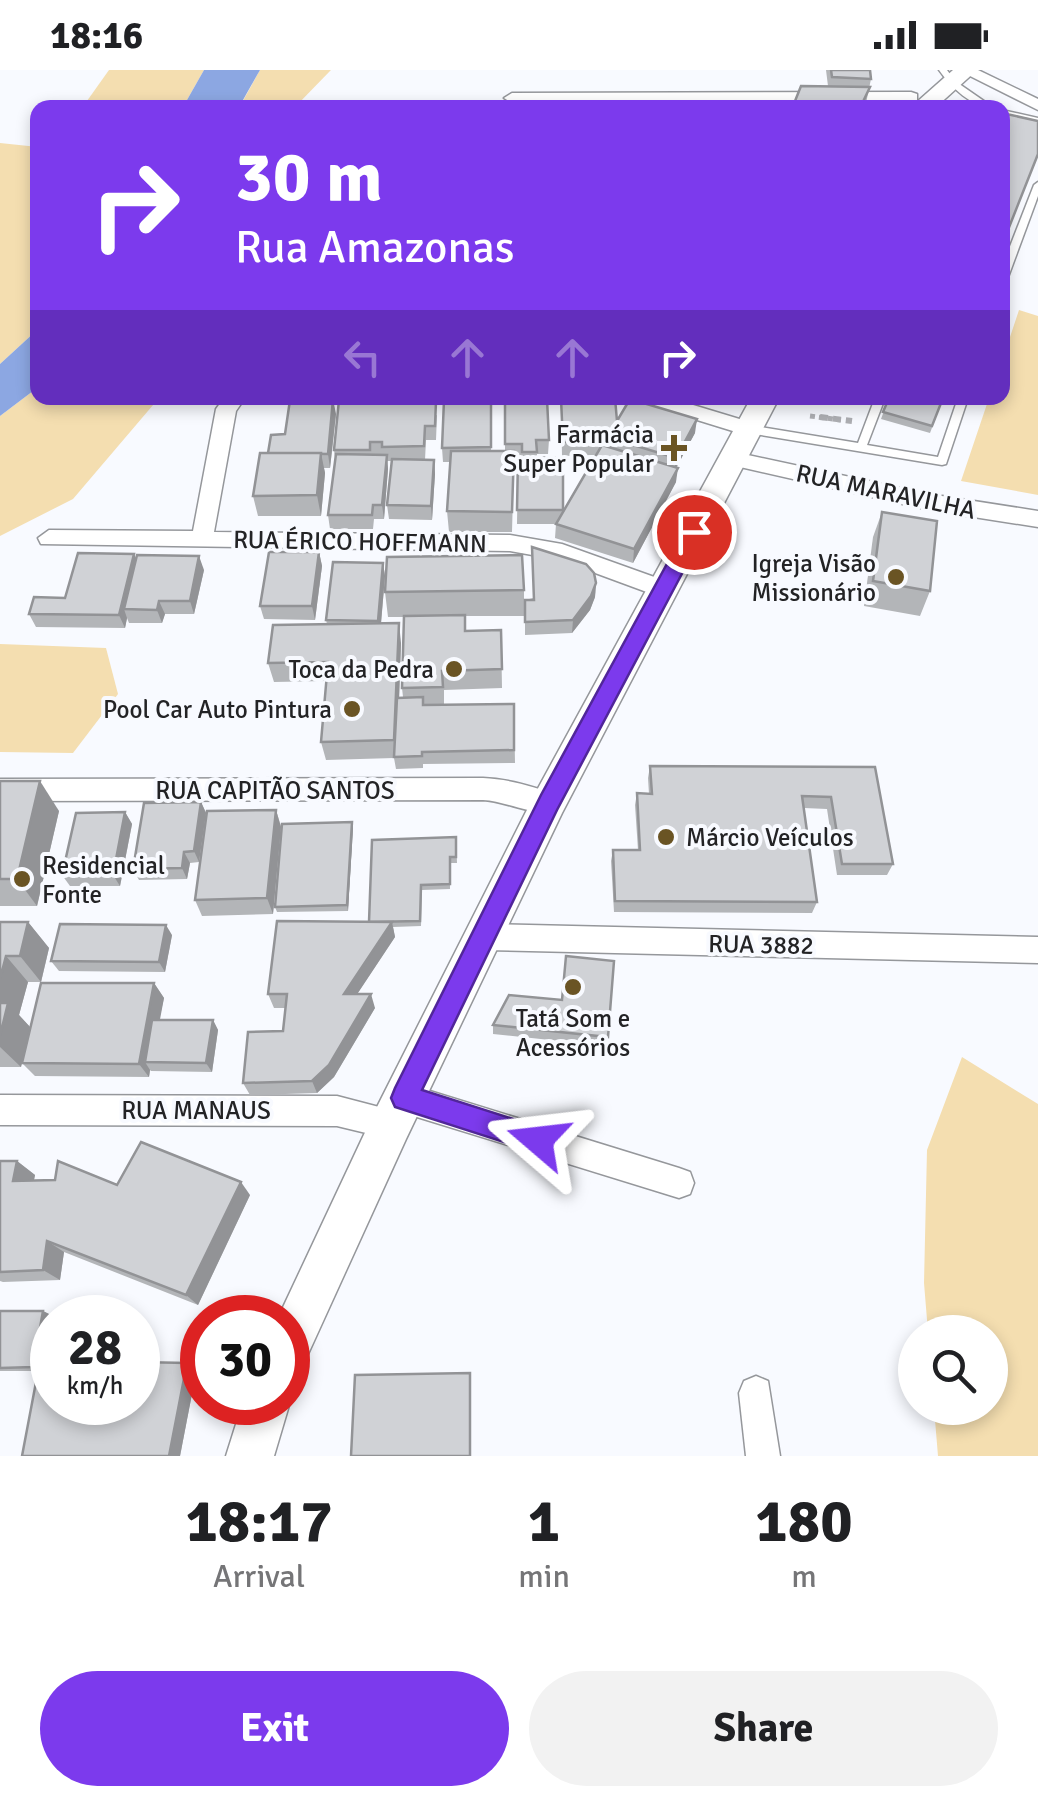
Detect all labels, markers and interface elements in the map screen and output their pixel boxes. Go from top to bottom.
text: 18:16 [50,12,143,59]
text: 30 m [235,134,383,220]
icon: right [70,140,200,270]
text: Rua Amazonas [235,220,514,275]
icon: left [335,330,390,385]
icon: ahead [440,330,495,385]
icon: ahead [545,330,600,385]
icon: right [650,330,705,385]
place label: Farmácia Super Popular [503,419,655,479]
marker: Farmácia Super Popular [663,437,685,459]
street label: RUA MARAVILHA [793,457,979,526]
pin [652,490,737,575]
icon: arrive [667,505,722,560]
street label: RUA ÉRICO HOFFMANN [233,524,487,559]
place label: Igreja Visão Missionário [751,548,876,608]
marker: Igreja Visão Missionário [885,566,907,588]
place label: Toca da Pedra [288,654,434,685]
marker: Toca da Pedra [443,658,465,680]
place label: Pool Car Auto Pintura [103,694,332,725]
marker: Pool Car Auto Pintura [341,698,363,720]
street label: RUA CAPITÃO SANTOS [155,775,395,806]
place label: Márcio Veículos [686,822,854,853]
marker: Márcio Veículos [655,826,677,848]
place label: Residencial Fonte [42,850,165,910]
marker: Residencial Fonte [11,868,33,890]
street label: RUA 3882 [708,928,814,961]
marker: Tatá Som e Acessórios [562,976,584,998]
place label: Tatá Som e Acessórios [516,1003,630,1063]
position arrow [486,1088,590,1192]
street label: RUA MANAUS [121,1095,271,1126]
speed limit sign: 30 [180,1295,310,1425]
map controls [898,1315,1008,1425]
button: search [898,1315,1008,1425]
text: 28 [68,1317,122,1379]
text: km/h [67,1370,123,1401]
text: 18:17 [185,1485,333,1559]
text: 1 [528,1485,560,1559]
text: 180 [755,1485,853,1559]
text: Arrival [213,1557,305,1596]
text: min [518,1557,570,1596]
text: m [791,1557,817,1596]
button: Exit [40,1671,509,1786]
button: Share [529,1671,998,1786]

